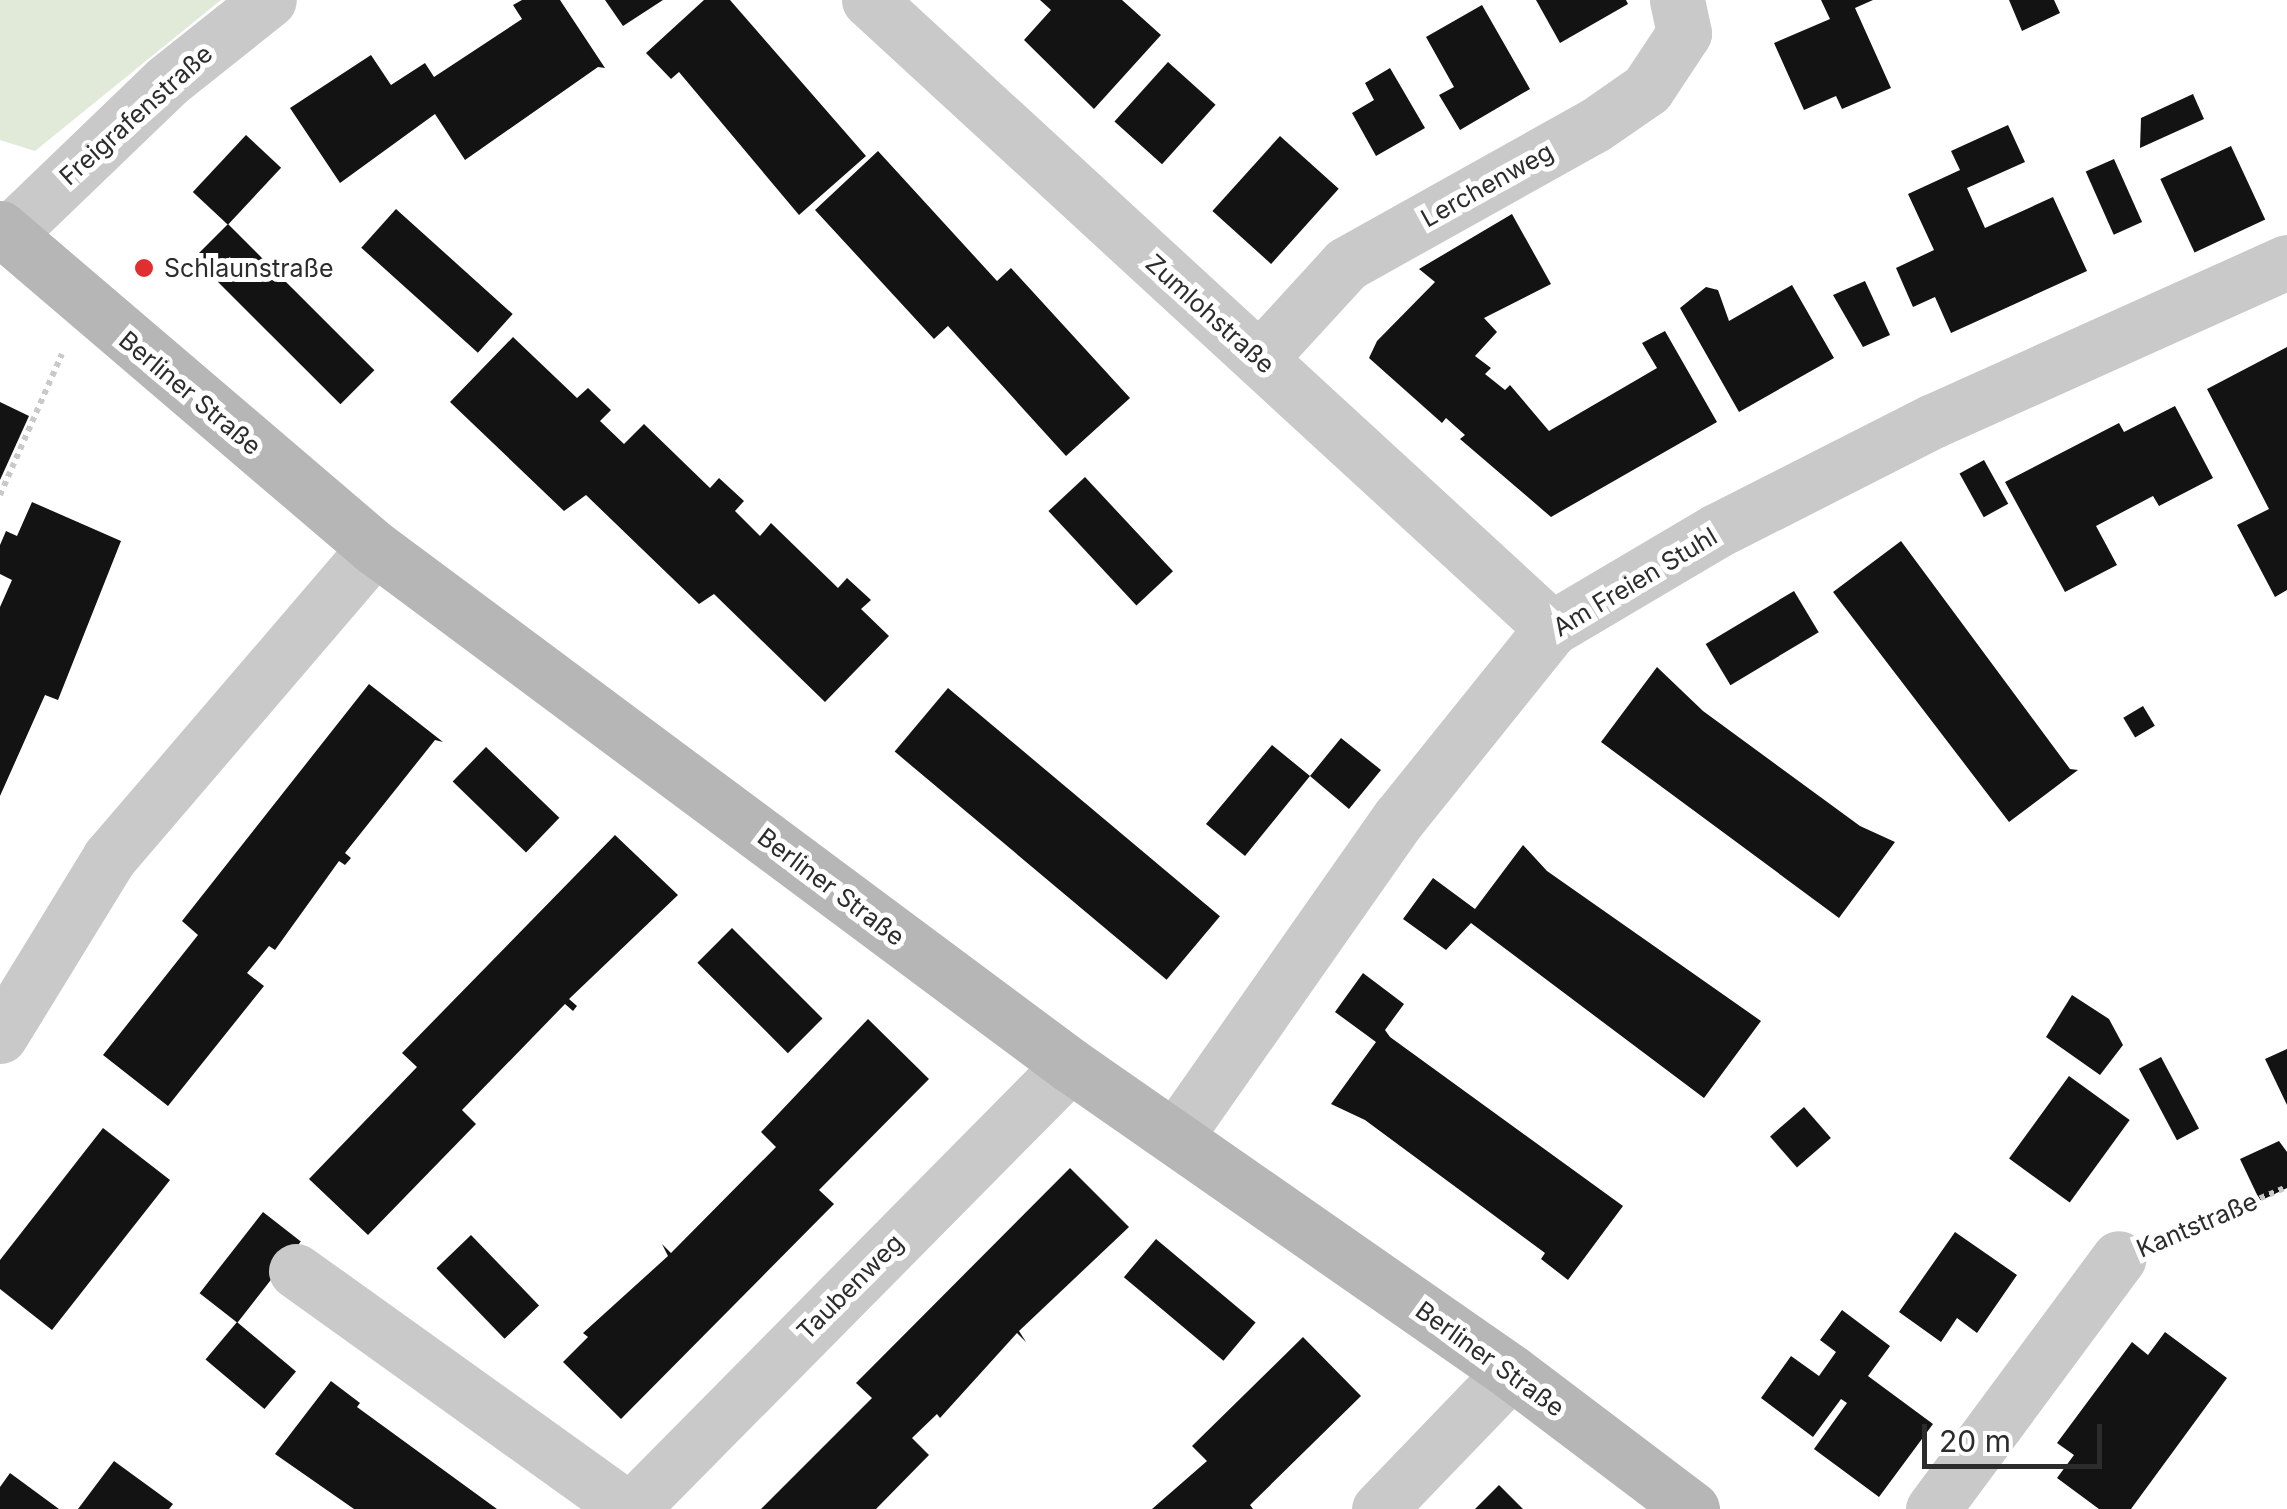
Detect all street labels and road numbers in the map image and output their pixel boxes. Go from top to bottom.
street label: Freigrafenstraße [53,39,219,191]
street label: Lerchenweg [1416,136,1558,234]
street label: Zumlohstraße [1139,248,1281,380]
street label: Berliner Straße [113,325,267,461]
street label: Am Freien Stuhl [1548,521,1722,643]
street label: Berliner Straße [752,822,910,952]
street label: Kantstraße [2132,1186,2262,1264]
street label: Taubenweg [791,1228,909,1346]
street label: Berliner Straße [1410,1295,1570,1423]

